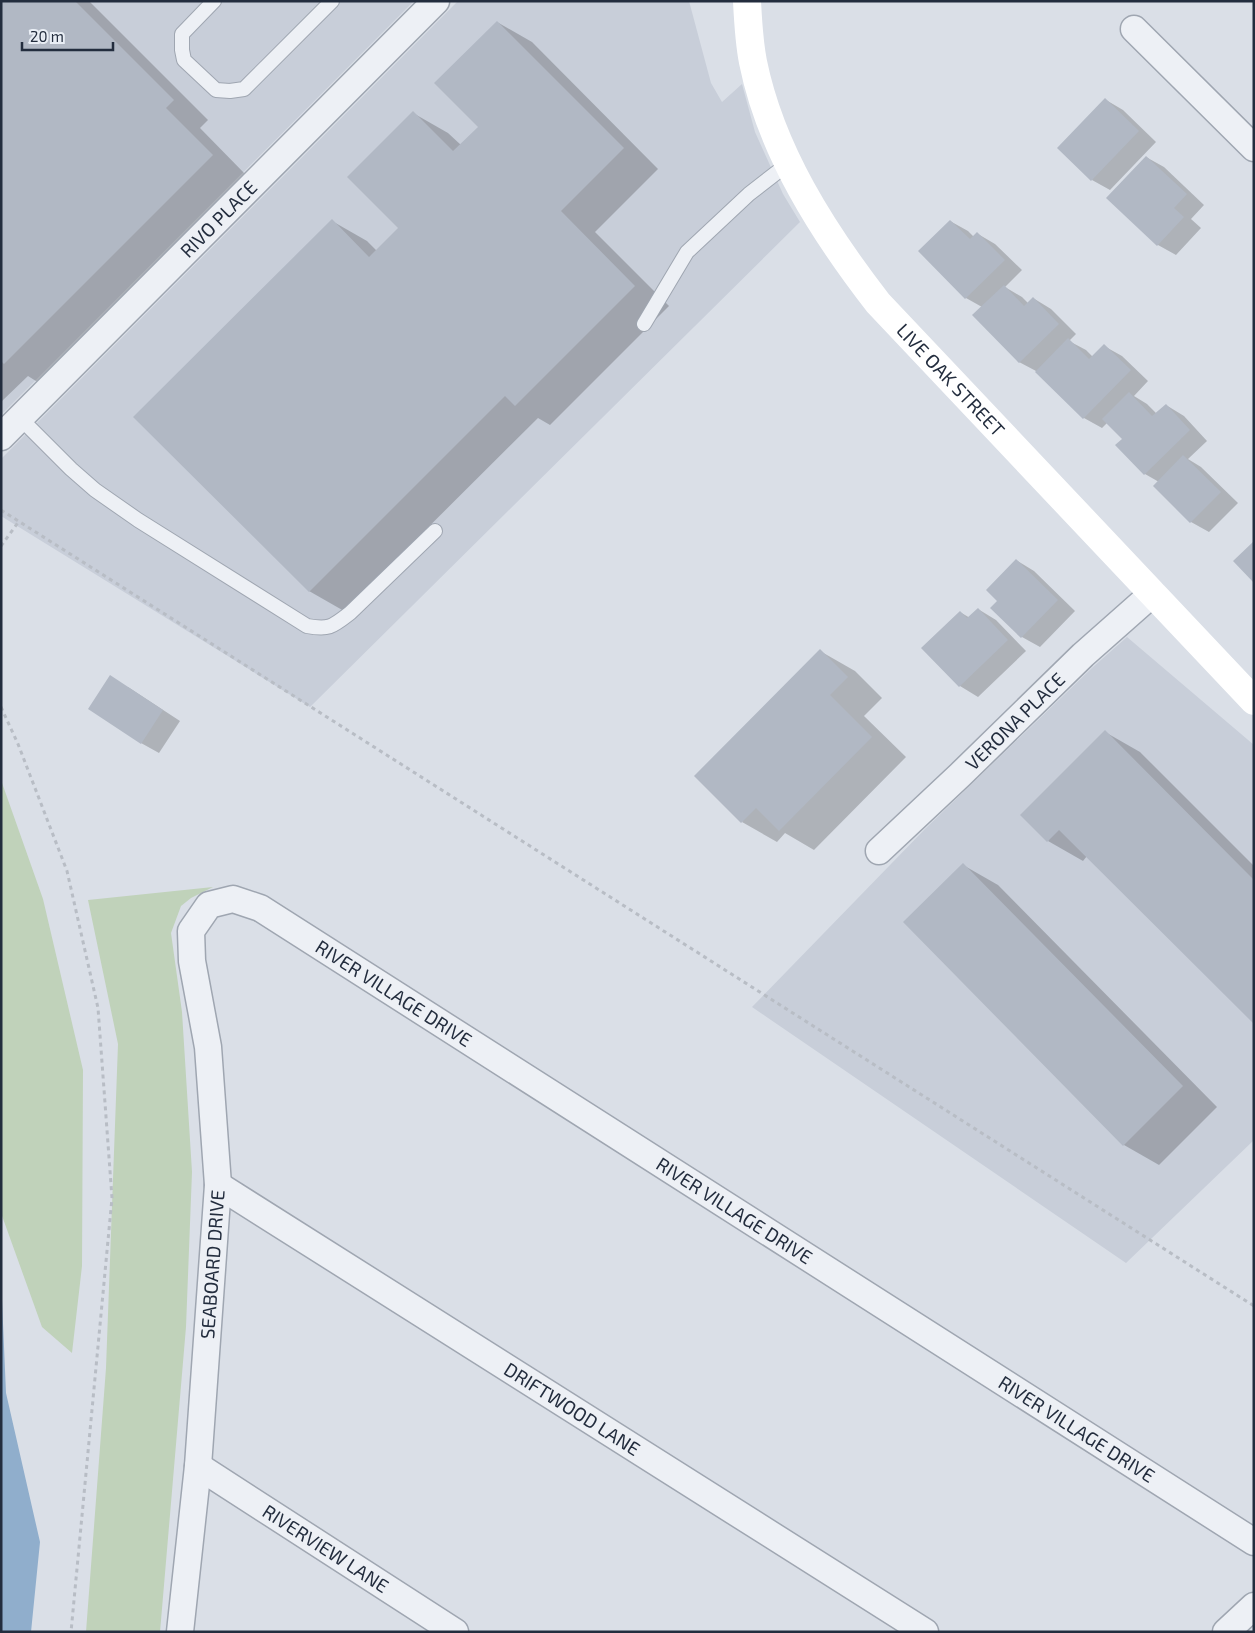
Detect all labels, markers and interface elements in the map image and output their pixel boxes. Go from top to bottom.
scale bar [22,20,114,52]
text: 20 m [30,27,64,45]
street label: RIVO PLACE [175,175,261,262]
street label: LIVE OAK STREET [892,318,1010,441]
street label: VERONA PLACE [960,667,1069,775]
street label: RIVER VILLAGE DRIVE [312,935,476,1051]
street label: RIVER VILLAGE DRIVE [652,1152,817,1268]
street label: SEABOARD DRIVE [195,1189,229,1340]
street label: DRIFTWOOD LANE [500,1357,645,1460]
street label: RIVER VILLAGE DRIVE [995,1370,1159,1487]
street label: RIVERVIEW LANE [259,1499,393,1597]

